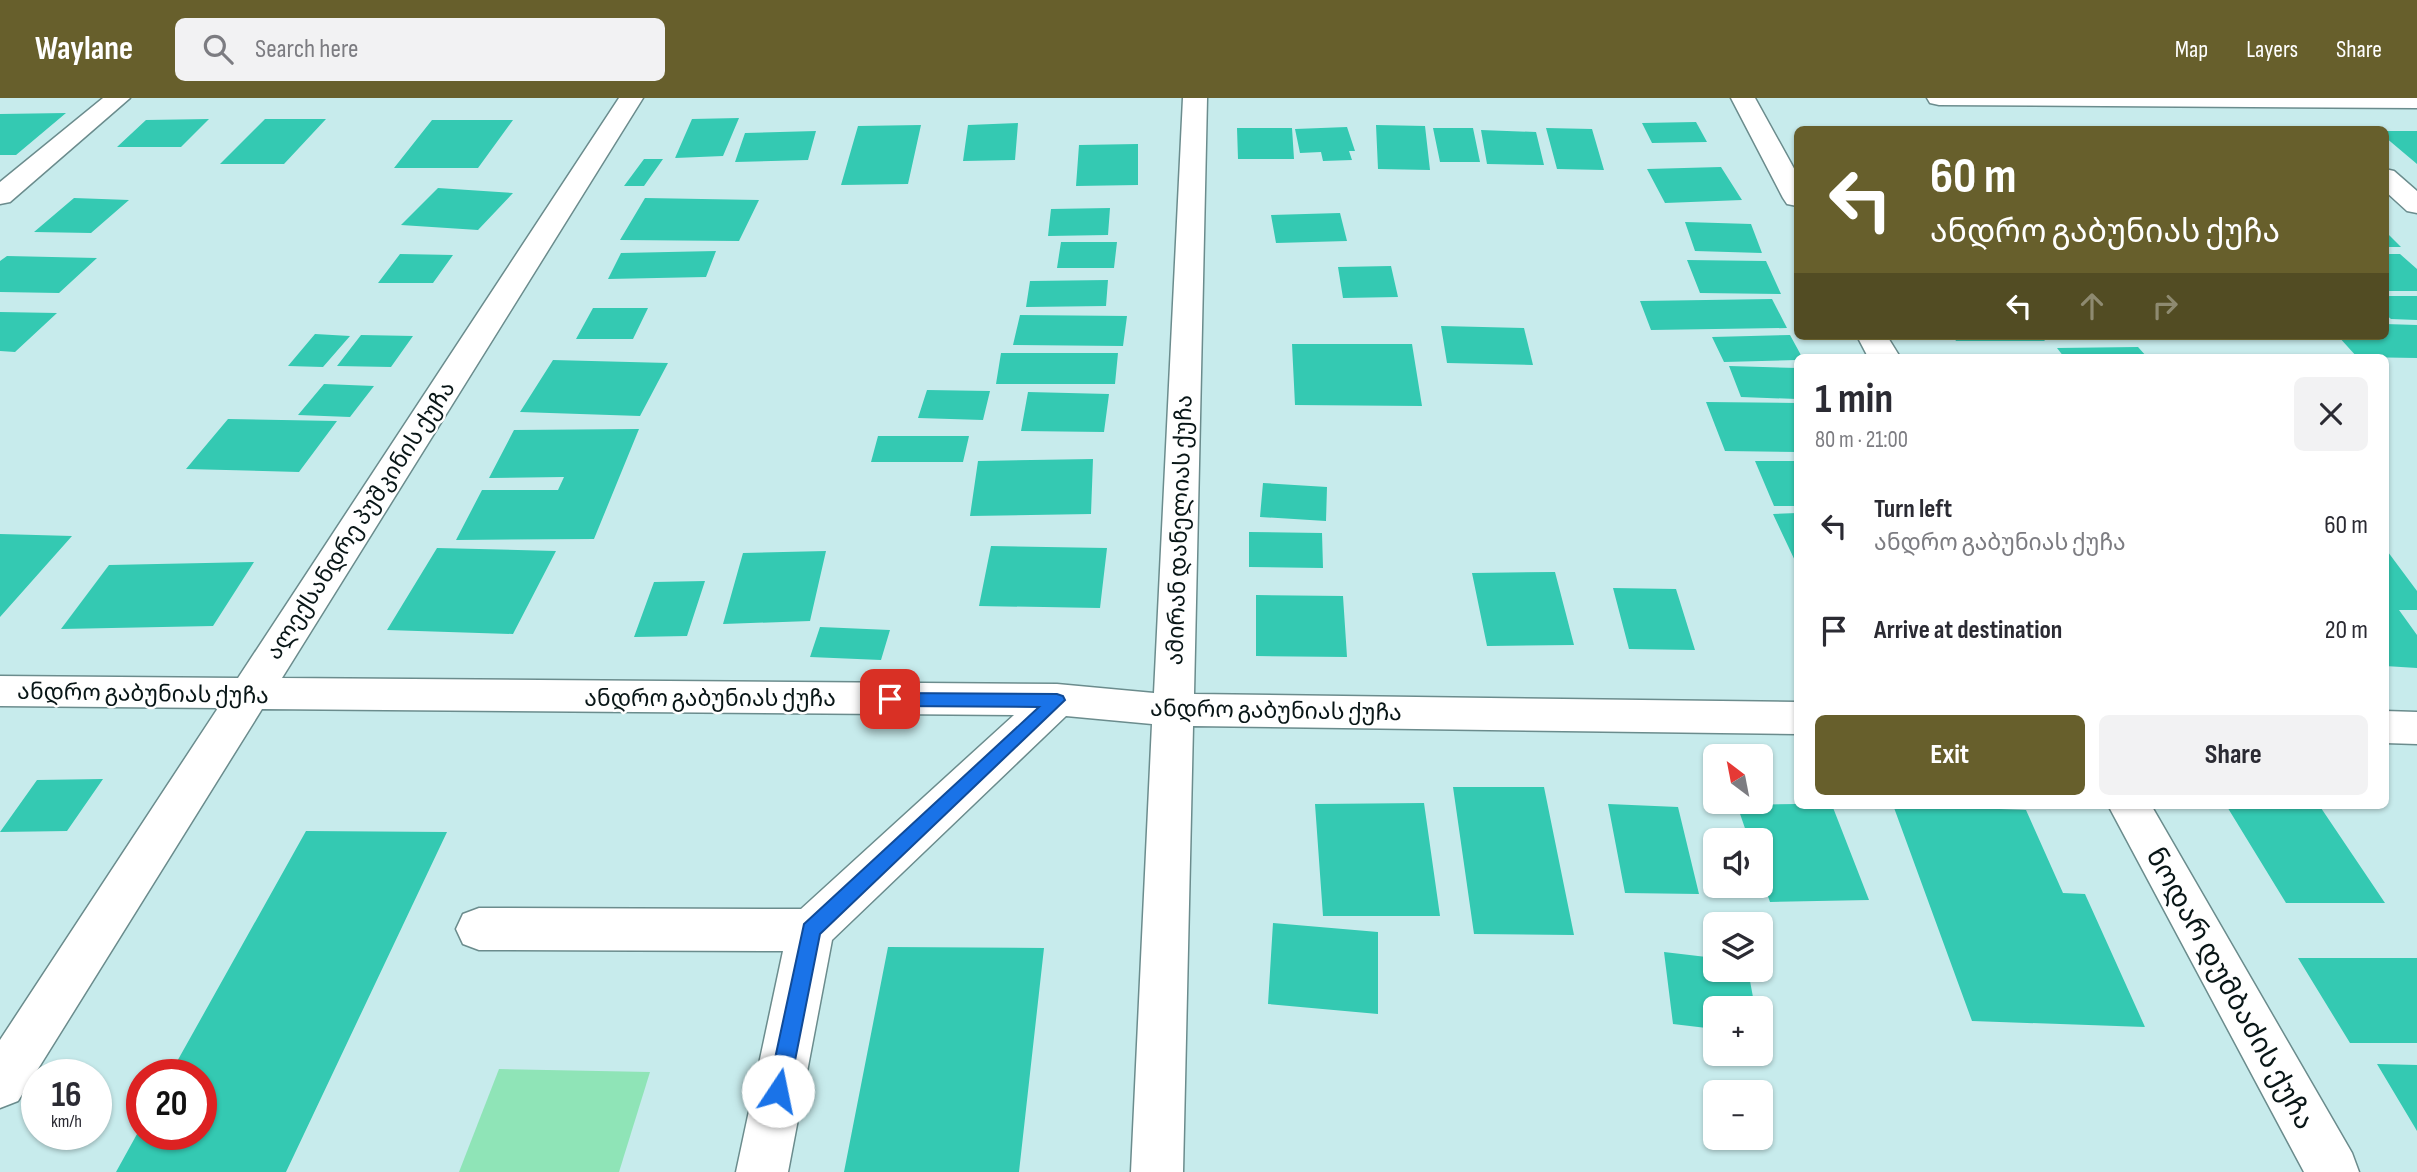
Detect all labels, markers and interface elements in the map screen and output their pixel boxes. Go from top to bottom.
search box [175,18,665,81]
text: Waylane [35,29,133,69]
icon: search [199,30,237,68]
text: Search here [255,34,358,65]
text: Map [2175,35,2208,64]
text: Layers [2246,35,2298,64]
text: Share [2336,35,2382,64]
text: 60 m [1930,148,2017,207]
icon: left [1815,154,1906,245]
text: ანდრო გაბუნიას ქუჩა [1930,213,2280,252]
icon: left [2000,287,2038,325]
icon: ahead [2073,287,2111,325]
icon: right [2146,287,2184,325]
text: 1 min [1815,374,1893,425]
street label: ალექსანდრე პუშკინის ქუჩა [260,376,461,665]
button: close [2294,377,2368,451]
street label: ამირან დანელიას ქუჩა [1161,394,1199,666]
text: 80 m · 21:00 [1815,426,1908,454]
text: Turn left [1874,494,1952,525]
icon: left [1815,507,1853,545]
text: 60 m [2324,510,2368,541]
text: ანდრო გაბუნიას ქუჩა [1874,529,2126,557]
icon: arrive [1815,612,1853,650]
text: Arrive at destination [1874,615,2062,646]
text: 20 m [2325,615,2368,646]
pin [860,669,920,729]
street label: ანდრო გაბუნიას ქუჩა [17,678,269,710]
icon: arrive [871,680,909,718]
street label: ანდრო გაბუნიას ქუჩა [584,685,836,713]
street label: ანდრო გაბუნიას ქუჩა [1150,695,1402,727]
button: Exit [1815,715,2085,795]
button: Share [2099,715,2368,795]
north arrow [1703,744,1773,814]
map controls [1703,744,1773,1150]
button: sound [1703,828,1773,898]
street label: ნოდარ დუმბაძის ქუჩა [2138,842,2321,1135]
button: layers [1703,912,1773,982]
button: + [1703,996,1773,1066]
position arrow [741,1054,815,1128]
speed limit sign: 20 [126,1059,217,1150]
text: 16 [51,1074,82,1117]
button: − [1703,1080,1773,1150]
text: km/h [51,1111,82,1132]

